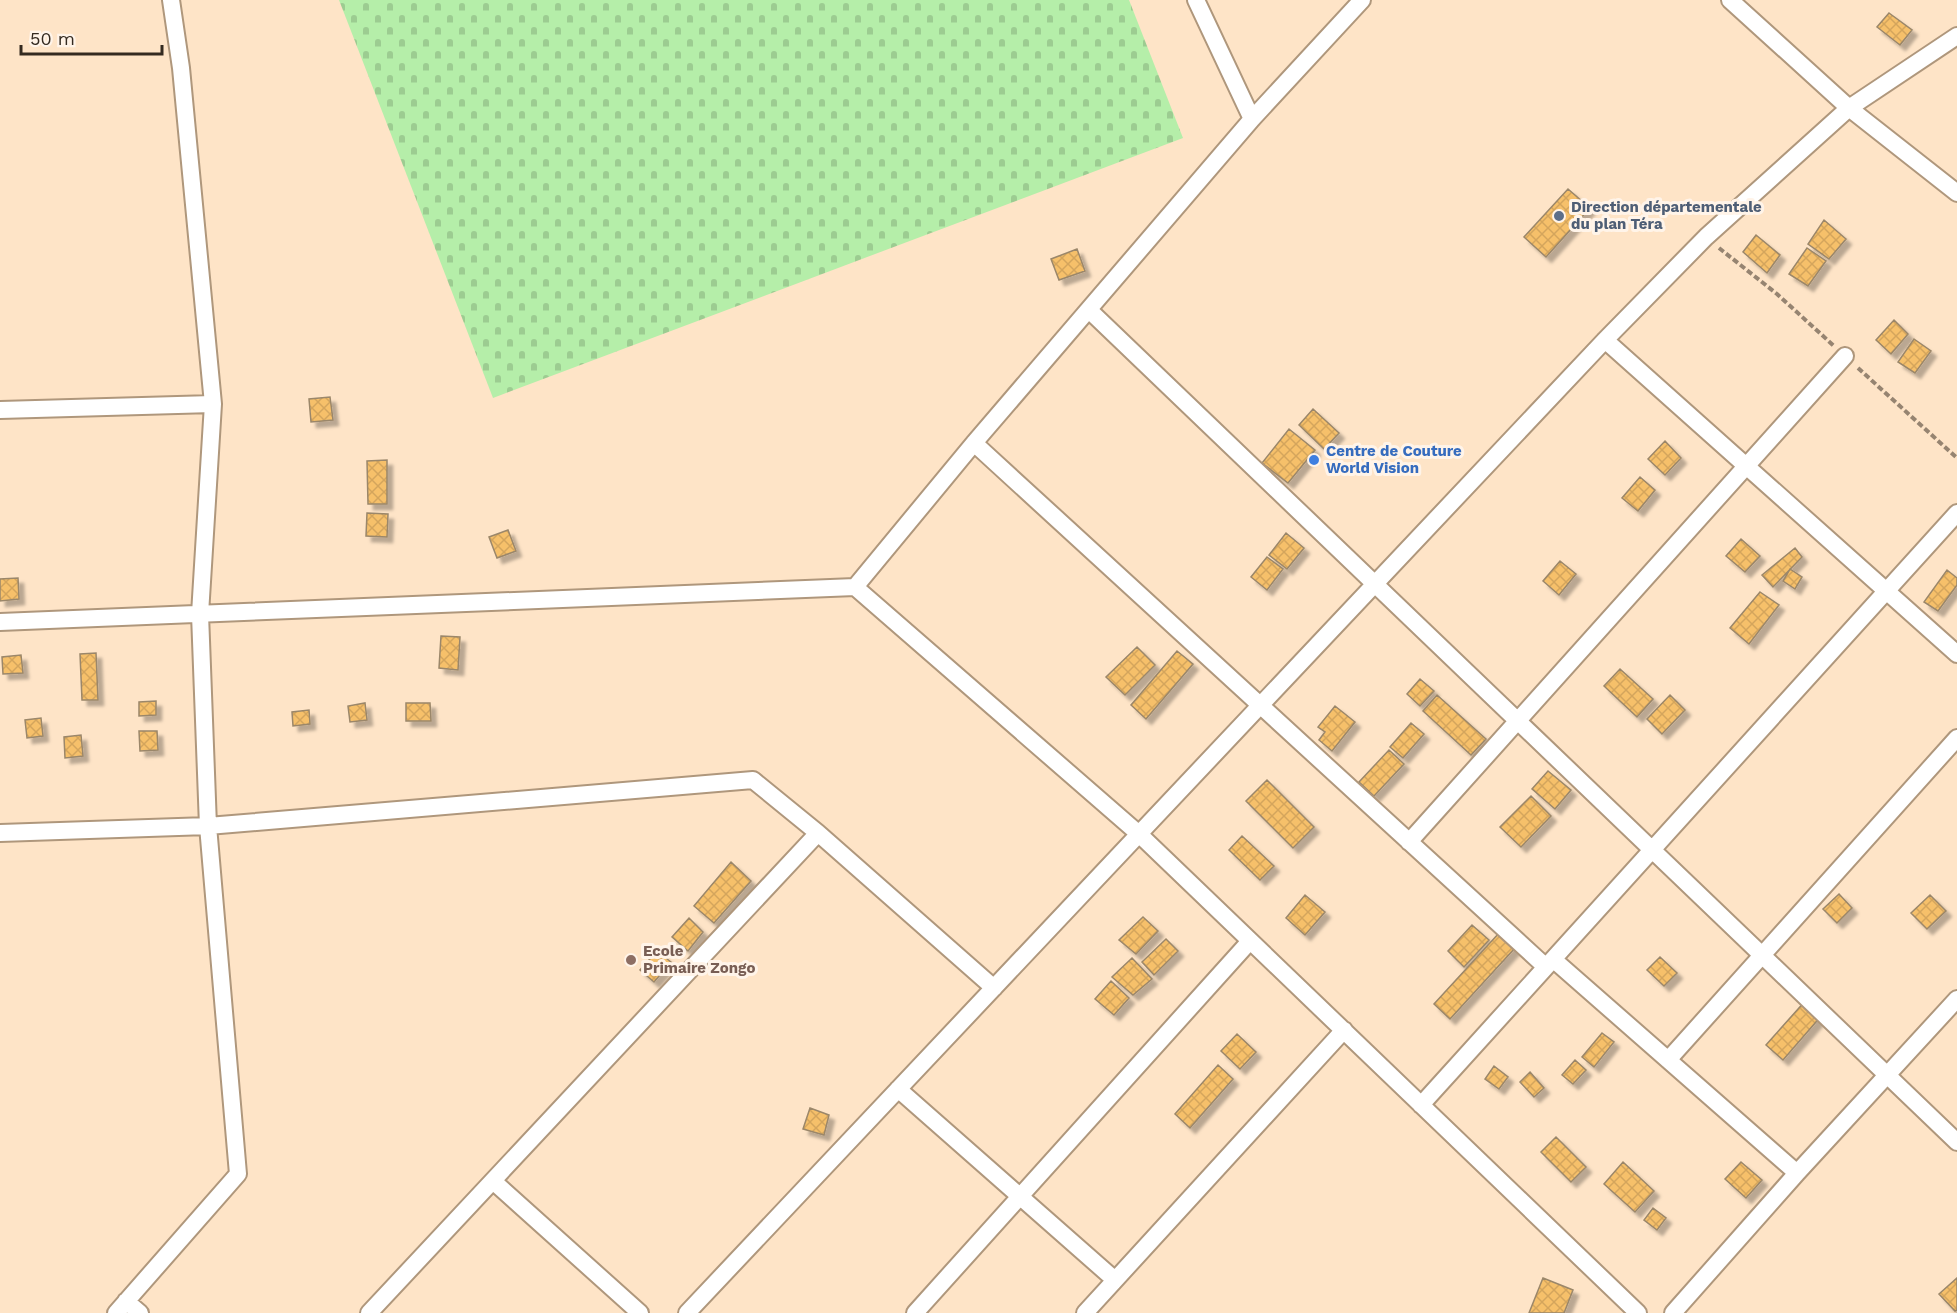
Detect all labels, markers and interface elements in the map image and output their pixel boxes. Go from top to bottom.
scale bar [21,18,162,56]
text: 50 m [30,28,75,49]
place label: Direction départementale du plan Téra [1571,198,1762,233]
marker: Direction départementale du plan Téra [1552,209,1566,223]
place label: Centre de Couture World Vision [1326,442,1462,477]
marker: Centre de Couture World Vision [1307,453,1321,467]
place label: Ecole Primaire Zongo [643,942,755,977]
marker: Ecole Primaire Zongo [624,953,638,967]

